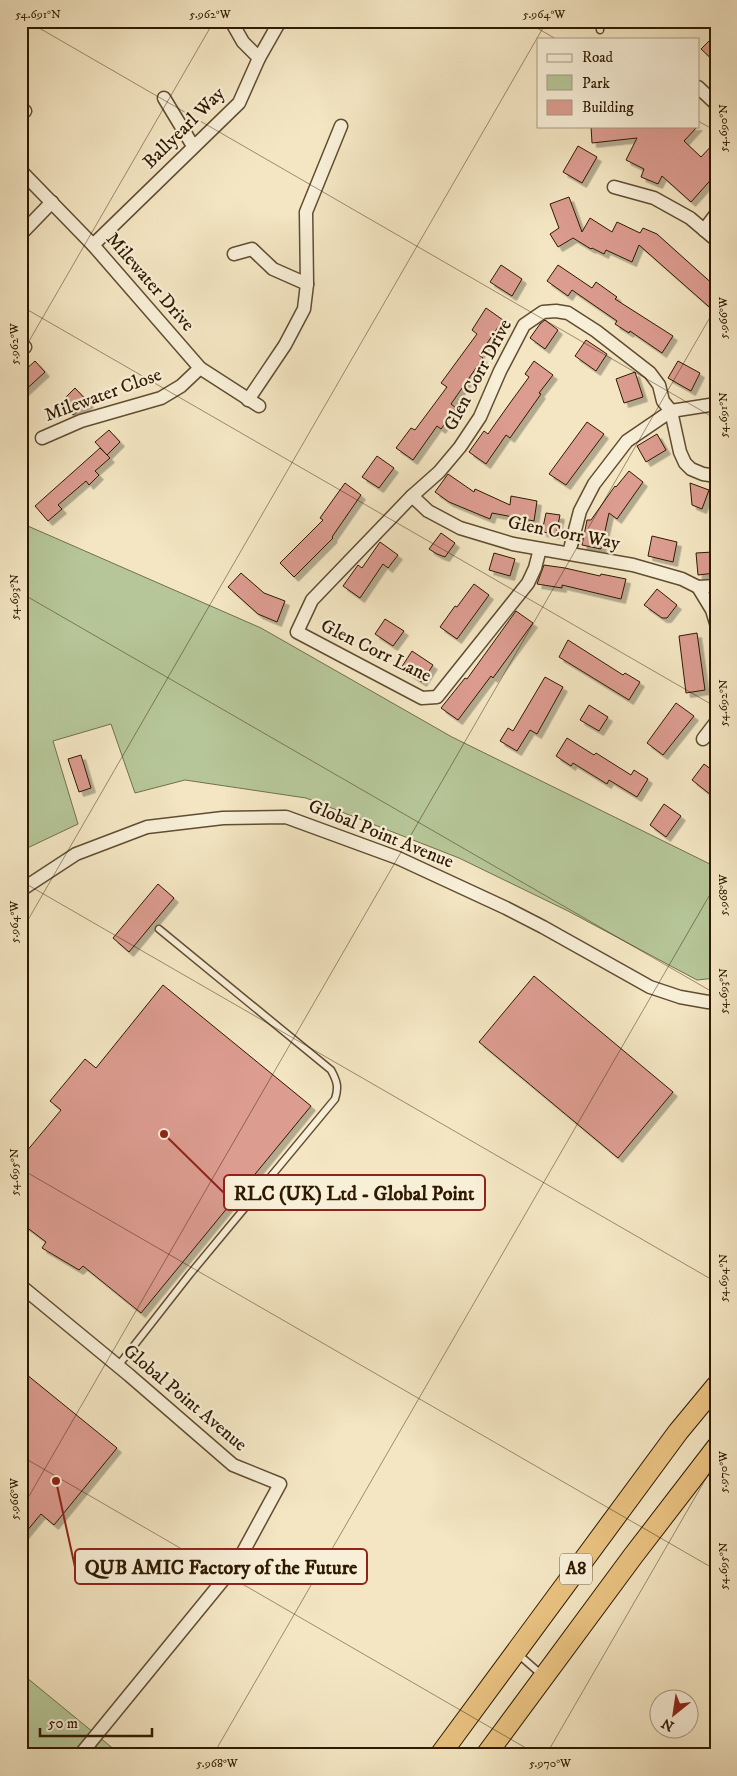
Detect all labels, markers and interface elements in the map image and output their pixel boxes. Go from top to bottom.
text: 54.691°N [15,7,61,22]
text: 5.962°W [189,7,232,22]
text: 5.964°W [523,7,566,22]
legend [537,38,700,128]
text: Road [582,48,614,67]
text: Park [582,74,611,93]
street label: Ballyearl Way [138,82,230,174]
text: Building [582,98,634,117]
text: 54.690°N [716,104,731,152]
street label: Milewater Drive [101,228,199,336]
text: 5.966°W [716,296,731,339]
street label: Glen Corr Drive [439,315,517,435]
text: 5.962°W [7,322,22,365]
street label: Milewater Close [41,363,165,427]
text: 54.691°N [716,392,731,438]
street label: Glen Corr Way [506,511,623,555]
text: 54.693°N [7,574,22,620]
street label: Glen Corr Lane [317,614,435,688]
text: 54.692°N [716,679,731,727]
street label: Global Point Avenue [305,794,457,874]
text: 5.968°W [716,873,731,916]
text: 5.964°W [7,900,22,943]
text: 54.693°N [716,968,731,1014]
text: 54.695°N [7,1148,22,1196]
callout: RLC (UK) Ltd - Global Point [224,1175,485,1210]
text: RLC (UK) Ltd - Global Point [234,1182,475,1207]
text: 54.694°N [716,1254,731,1302]
street label: Global Point Avenue [118,1340,252,1457]
text: 5.970°W [716,1450,731,1493]
text: 5.966°W [7,1477,22,1520]
text: 54.695°N [716,1542,731,1590]
callout: QUB AMIC Factory of the Future [75,1549,367,1584]
road number: A8 [560,1554,592,1585]
text: QUB AMIC Factory of the Future [85,1556,358,1581]
north arrow [650,1688,700,1738]
scale bar [40,1706,152,1738]
text: N [658,1713,677,1735]
text: 50 m [48,1714,78,1733]
text: 5.968°W [196,1756,239,1771]
text: 5.970°W [529,1756,572,1771]

